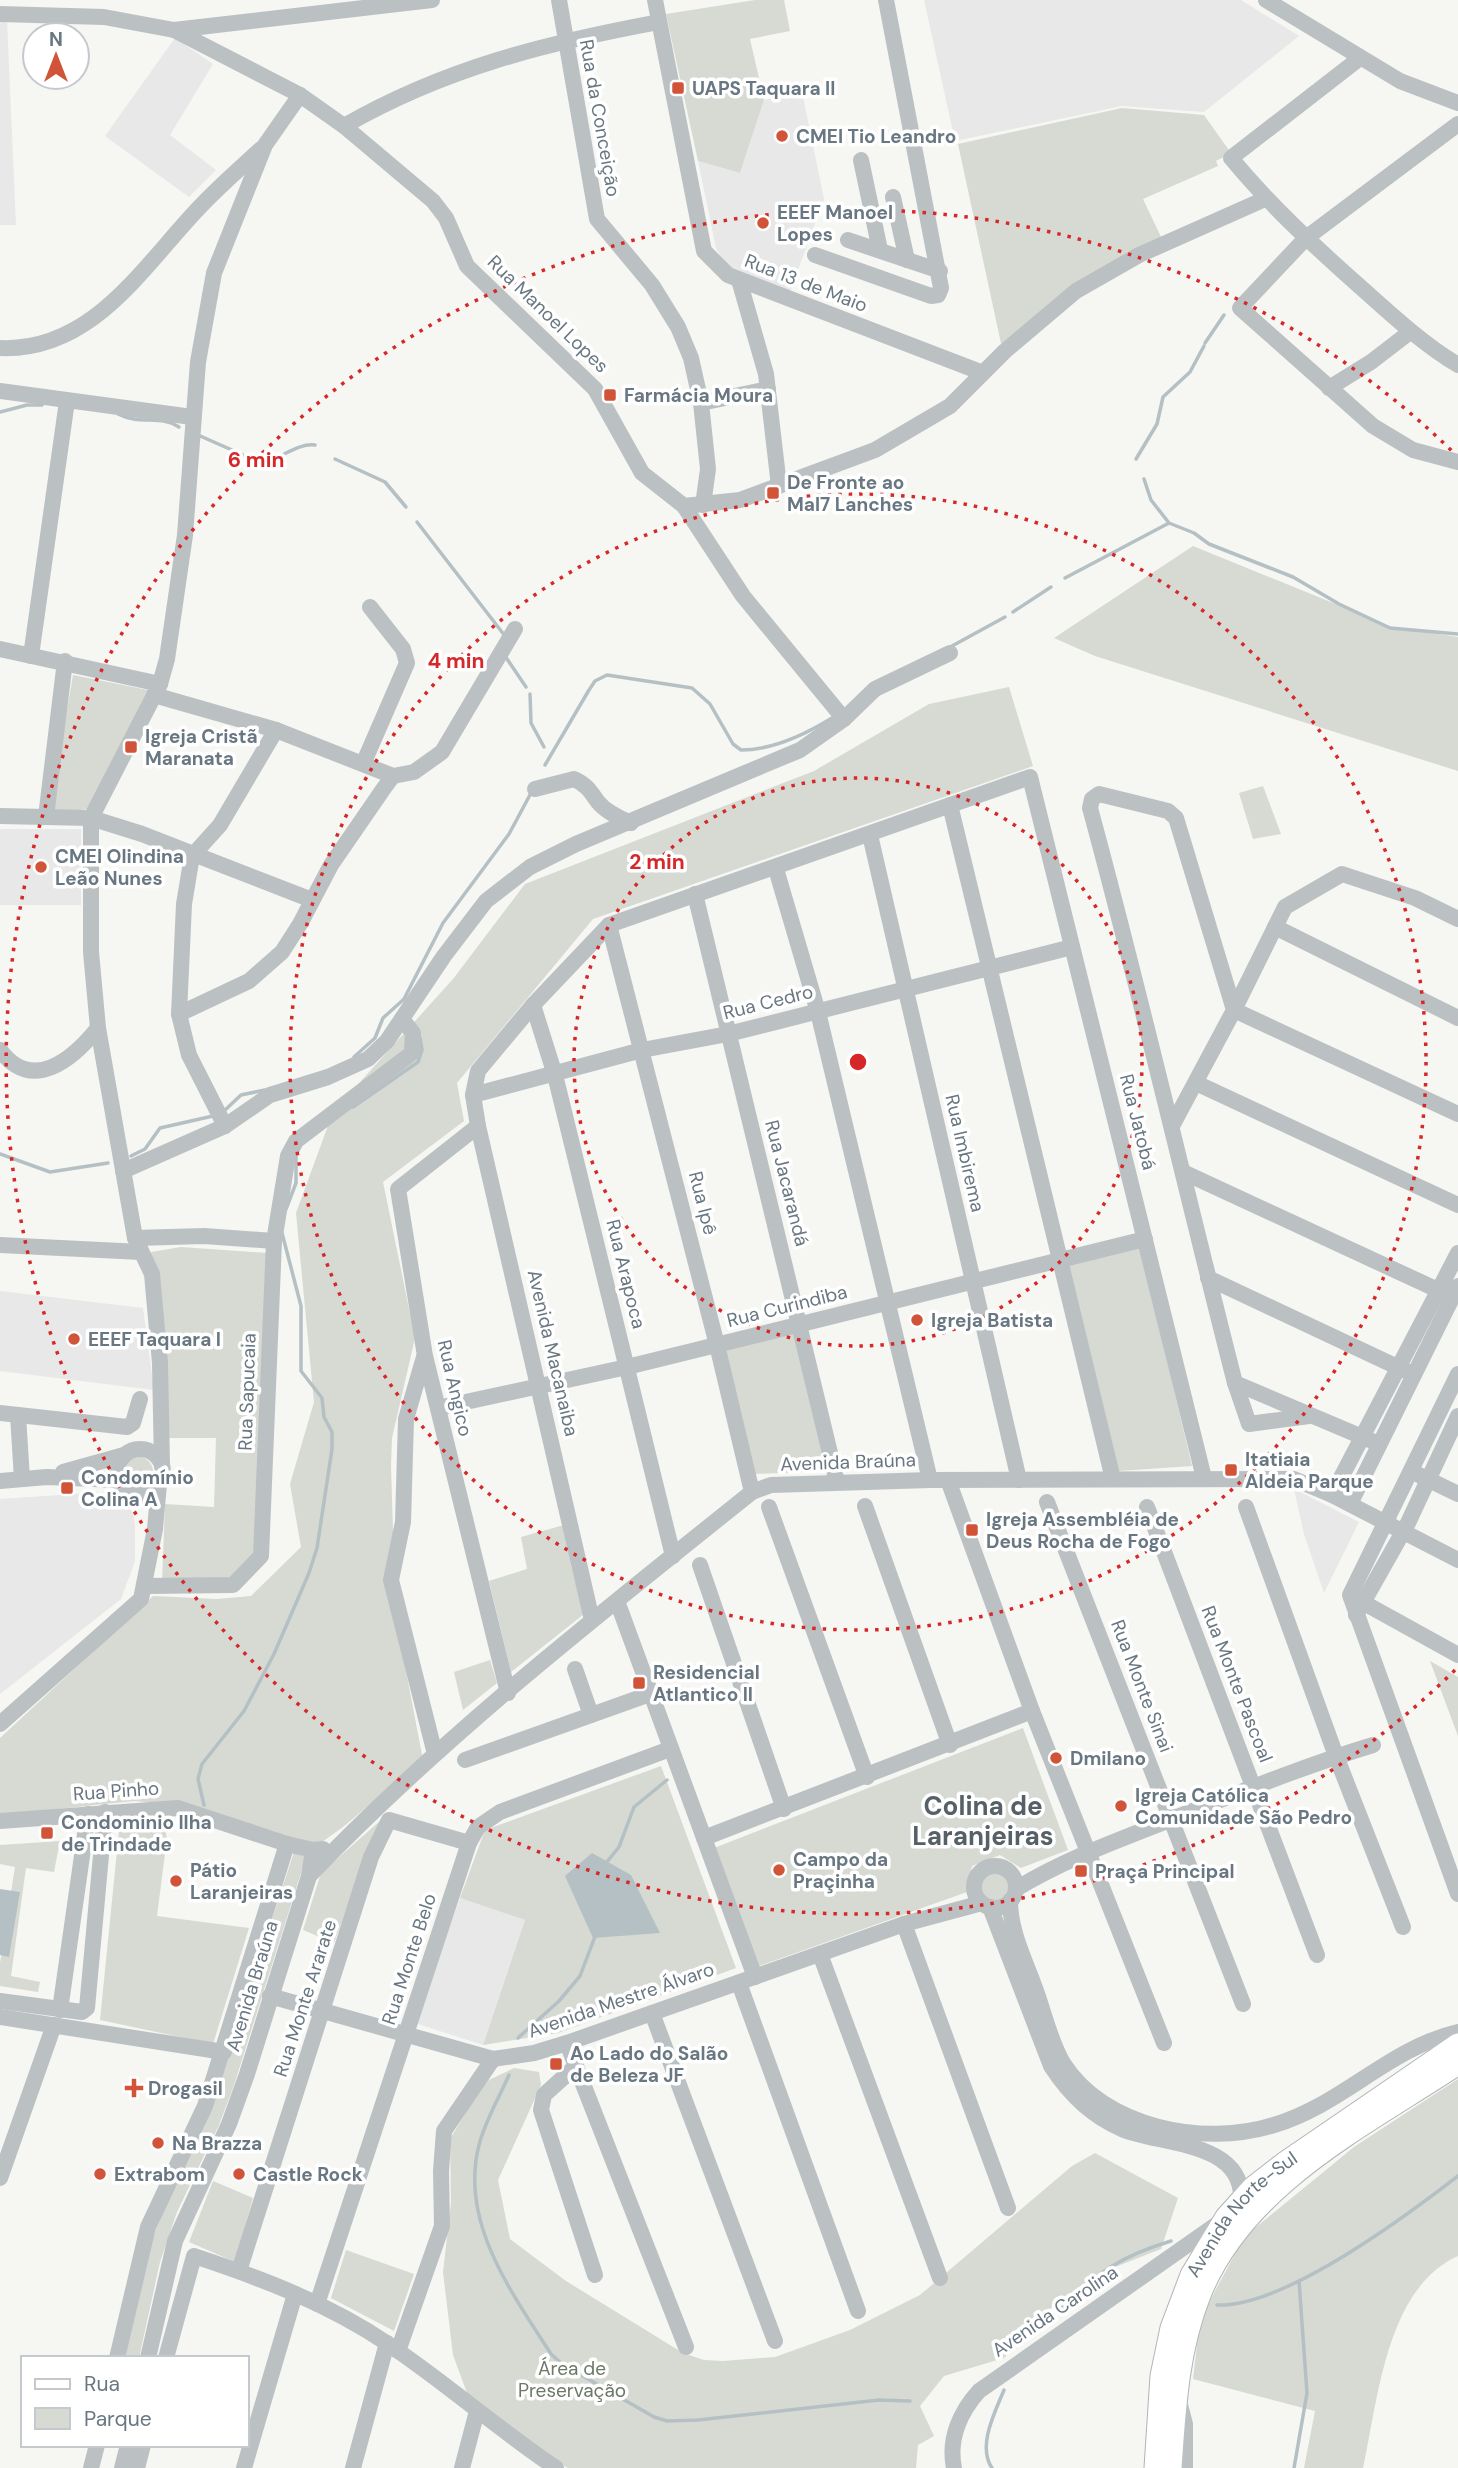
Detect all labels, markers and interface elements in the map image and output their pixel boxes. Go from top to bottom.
north arrow [21,21,91,91]
text: N [49,27,63,52]
street label: Rua da Conceição [574,37,626,199]
place label: UAPS Taquara II [692,76,835,101]
marker: UAPS Taquara II [670,80,686,96]
place label: CMEI Tio Leandro [796,124,956,149]
marker: CMEI Tio Leandro [774,128,790,144]
place label: EEEF Manoel Lopes [777,200,893,247]
marker: EEEF Manoel Lopes [755,215,771,231]
street label: Rua 13 de Maio [741,248,871,318]
street label: Rua Manoel Lopes [482,250,614,378]
place label: Farmácia Moura [624,383,773,408]
marker: Farmácia Moura [602,387,618,403]
text: 6 min [228,446,284,474]
place label: De Fronte ao Mal7 Lanches [787,470,913,517]
marker: De Fronte ao Mal7 Lanches [765,485,781,501]
text: 4 min [427,647,485,675]
place label: Igreja Cristã Maranata [145,724,258,771]
marker: Igreja Cristã Maranata [123,739,139,755]
place label: CMEI Olindina Leão Nunes [55,844,184,891]
text: 2 min [629,848,685,876]
marker: CMEI Olindina Leão Nunes [33,859,49,875]
street label: Rua Cedro [720,979,816,1025]
centre of rings [846,1050,870,1074]
street label: Rua Jatobá [1114,1072,1162,1172]
street label: Rua Imbirema [939,1092,991,1214]
street label: Rua Jacarandá [759,1117,815,1249]
street label: Rua Ipê [683,1169,723,1237]
street label: Rua Arapoca [600,1217,652,1331]
street label: Avenida Macanaiba [522,1267,584,1439]
street label: Rua Curindiba [724,1279,850,1333]
place label: Igreja Batista [931,1308,1053,1333]
marker: Igreja Batista [909,1312,925,1328]
place label: EEEF Taquara I [88,1327,221,1352]
marker: EEEF Taquara I [66,1331,82,1347]
street label: Rua Sapucaia [232,1333,262,1451]
street label: Rua Angico [432,1337,478,1439]
street label: Avenida Braúna [780,1447,916,1477]
place label: Itatiaia Aldeia Parque [1245,1447,1374,1494]
marker: Itatiaia Aldeia Parque [1223,1462,1239,1478]
place label: Condomínio Colina A [81,1465,194,1512]
marker: Condomínio Colina A [59,1480,75,1496]
place label: Igreja Assembléia de Deus Rocha de Fogo [986,1507,1179,1554]
marker: Igreja Assembléia de Deus Rocha de Fogo [964,1522,980,1538]
street label: Rua Monte Pascoal [1196,1602,1278,1766]
street label: Rua Monte Sinai [1105,1616,1179,1756]
place label: Residencial Atlantico II [653,1660,760,1707]
marker: Residencial Atlantico II [631,1675,647,1691]
place label: Dmilano [1070,1746,1146,1771]
marker: Dmilano [1048,1750,1064,1766]
street label: Rua Pinho [72,1776,160,1806]
place label: Igreja Católica Comunidade São Pedro [1135,1783,1352,1830]
district label: Colina de Laranjeiras [912,1789,1054,1853]
marker: Igreja Católica Comunidade São Pedro [1113,1798,1129,1814]
place label: Condominio Ilha de Trindade [61,1810,212,1857]
marker: Condominio Ilha de Trindade [39,1825,55,1841]
place label: Campo da Praçinha [793,1847,888,1894]
place label: Pátio Laranjeiras [190,1858,293,1905]
place label: Praça Principal [1095,1859,1234,1884]
marker: Campo da Praçinha [771,1862,787,1878]
marker: Praça Principal [1073,1863,1089,1879]
marker: Pátio Laranjeiras [168,1873,184,1889]
street label: Rua Monte Belo [376,1890,442,2028]
street label: Rua Monte Ararate [268,1916,342,2080]
street label: Avenida Braúna [220,1917,284,2055]
street label: Avenida Mestre Álvaro [525,1956,717,2044]
place label: Ao Lado do Salão de Beleza JF [570,2041,728,2088]
marker: Ao Lado do Salão de Beleza JF [548,2056,564,2072]
place label: Drogasil [148,2076,223,2101]
marker: Drogasil [126,2080,142,2096]
place label: Na Brazza [172,2131,262,2156]
marker: Na Brazza [150,2135,166,2151]
street label: Avenida Norte-Sul [1180,2145,1302,2282]
place label: Extrabom [114,2162,205,2187]
place label: Castle Rock [253,2162,363,2187]
marker: Extrabom [92,2166,108,2182]
marker: Castle Rock [231,2166,247,2182]
street label: Avenida Carolina [987,2260,1123,2362]
legend [21,2356,248,2447]
park label: Área de Preservação [518,2356,626,2403]
text: Rua [84,2370,120,2398]
text: Parque [84,2405,152,2433]

